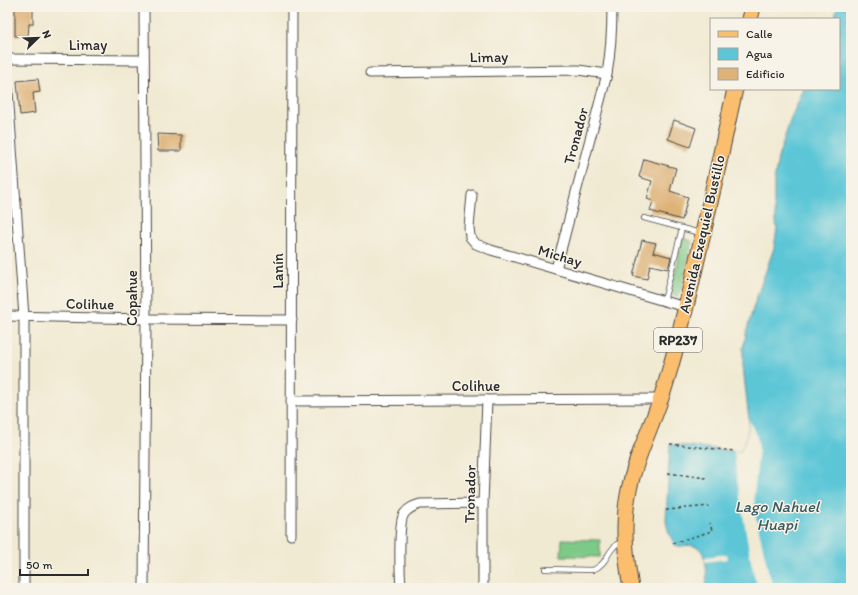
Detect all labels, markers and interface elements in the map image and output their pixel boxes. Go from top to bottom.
north arrow [18,18,58,58]
legend [710,18,840,90]
text: Calle [746,27,773,41]
text: N [39,28,54,40]
street label: Limay [69,36,107,54]
text: Agua [746,47,772,61]
street label: Limay [470,48,508,66]
text: Edificio [746,67,785,81]
street label: Tronador [560,106,592,166]
street label: Avenida Exequiel Bustillo [675,153,729,315]
street label: Michay [536,241,584,271]
street label: Lanín [269,253,287,289]
street label: Copahue [123,270,141,326]
street label: Colihue [66,295,114,313]
road number: RP237 [654,328,702,352]
street label: Colihue [452,377,500,395]
street label: Tronador [460,465,480,523]
water label: Lago Nahuel Huapi [735,497,821,534]
scale bar [20,551,88,577]
text: 50 m [26,558,52,572]

